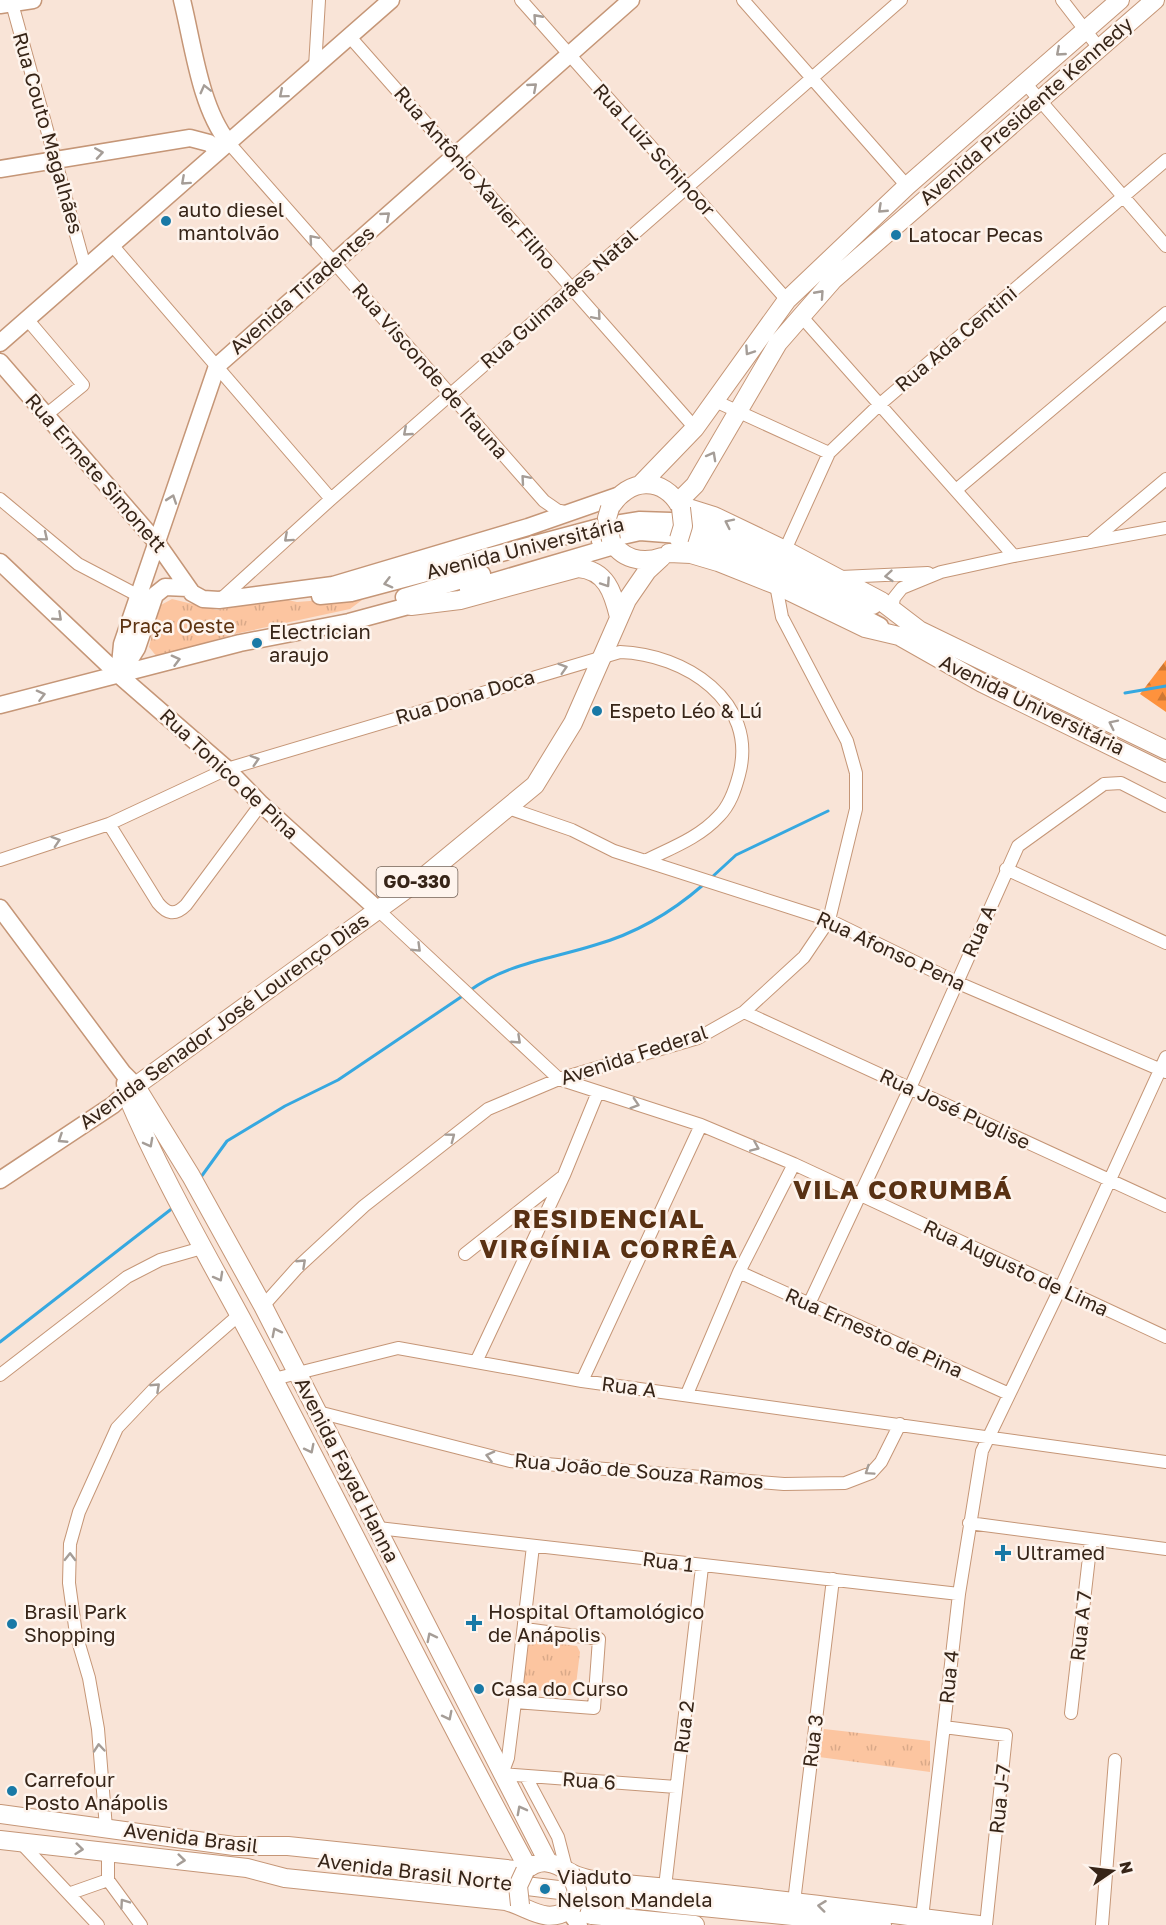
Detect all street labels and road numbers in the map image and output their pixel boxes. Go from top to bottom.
street label: Avenida Presidente Kennedy [914,11,1137,209]
street label: Rua Couto Magalhães [9,29,89,236]
street label: Rua Luiz Schinoor [589,78,721,221]
street label: Rua Antônio Xavier Filho [390,81,562,274]
street label: Avenida Tiradentes [224,220,379,359]
street label: Rua Guimarães Natal [475,223,642,373]
street label: Rua Visconde de Itauna [348,277,514,463]
street label: Rua Ada Centini [890,280,1021,396]
street label: Rua Ermete Simonett [21,388,172,557]
street label: Avenida Universitária [423,511,626,583]
street label: Avenida Universitária [936,649,1129,759]
street label: Rua Dona Doca [392,663,537,729]
street label: Rua Tonico de Pina [155,703,304,844]
road number: GO-330 [376,867,458,897]
street label: Rua A [956,901,1000,961]
street label: Rua Afonso Pena [813,905,970,995]
street label: Avenida Senador José Lourenço Dias [74,907,373,1133]
street label: Avenida Federal [557,1019,710,1089]
street label: Rua José Puglise [876,1063,1035,1153]
street label: Rua Augusto de Lima [920,1214,1113,1321]
street label: Rua Ernesto de Pina [782,1282,967,1382]
street label: Rua A [600,1371,658,1401]
street label: Avenida Fayad Hanna [291,1373,405,1566]
street label: Rua João de Souza Ramos [513,1447,765,1493]
street label: Rua 1 [641,1546,695,1576]
street label: Rua A 7 [1064,1590,1096,1662]
street label: Rua 4 [933,1649,963,1705]
street label: Rua 2 [668,1699,698,1755]
street label: Rua 3 [797,1713,827,1769]
street label: Rua J-7 [983,1763,1015,1835]
street label: Rua 6 [561,1766,617,1794]
street label: Avenida Brasil [122,1817,260,1857]
street label: Avenida Brasil Norte [317,1847,514,1895]

